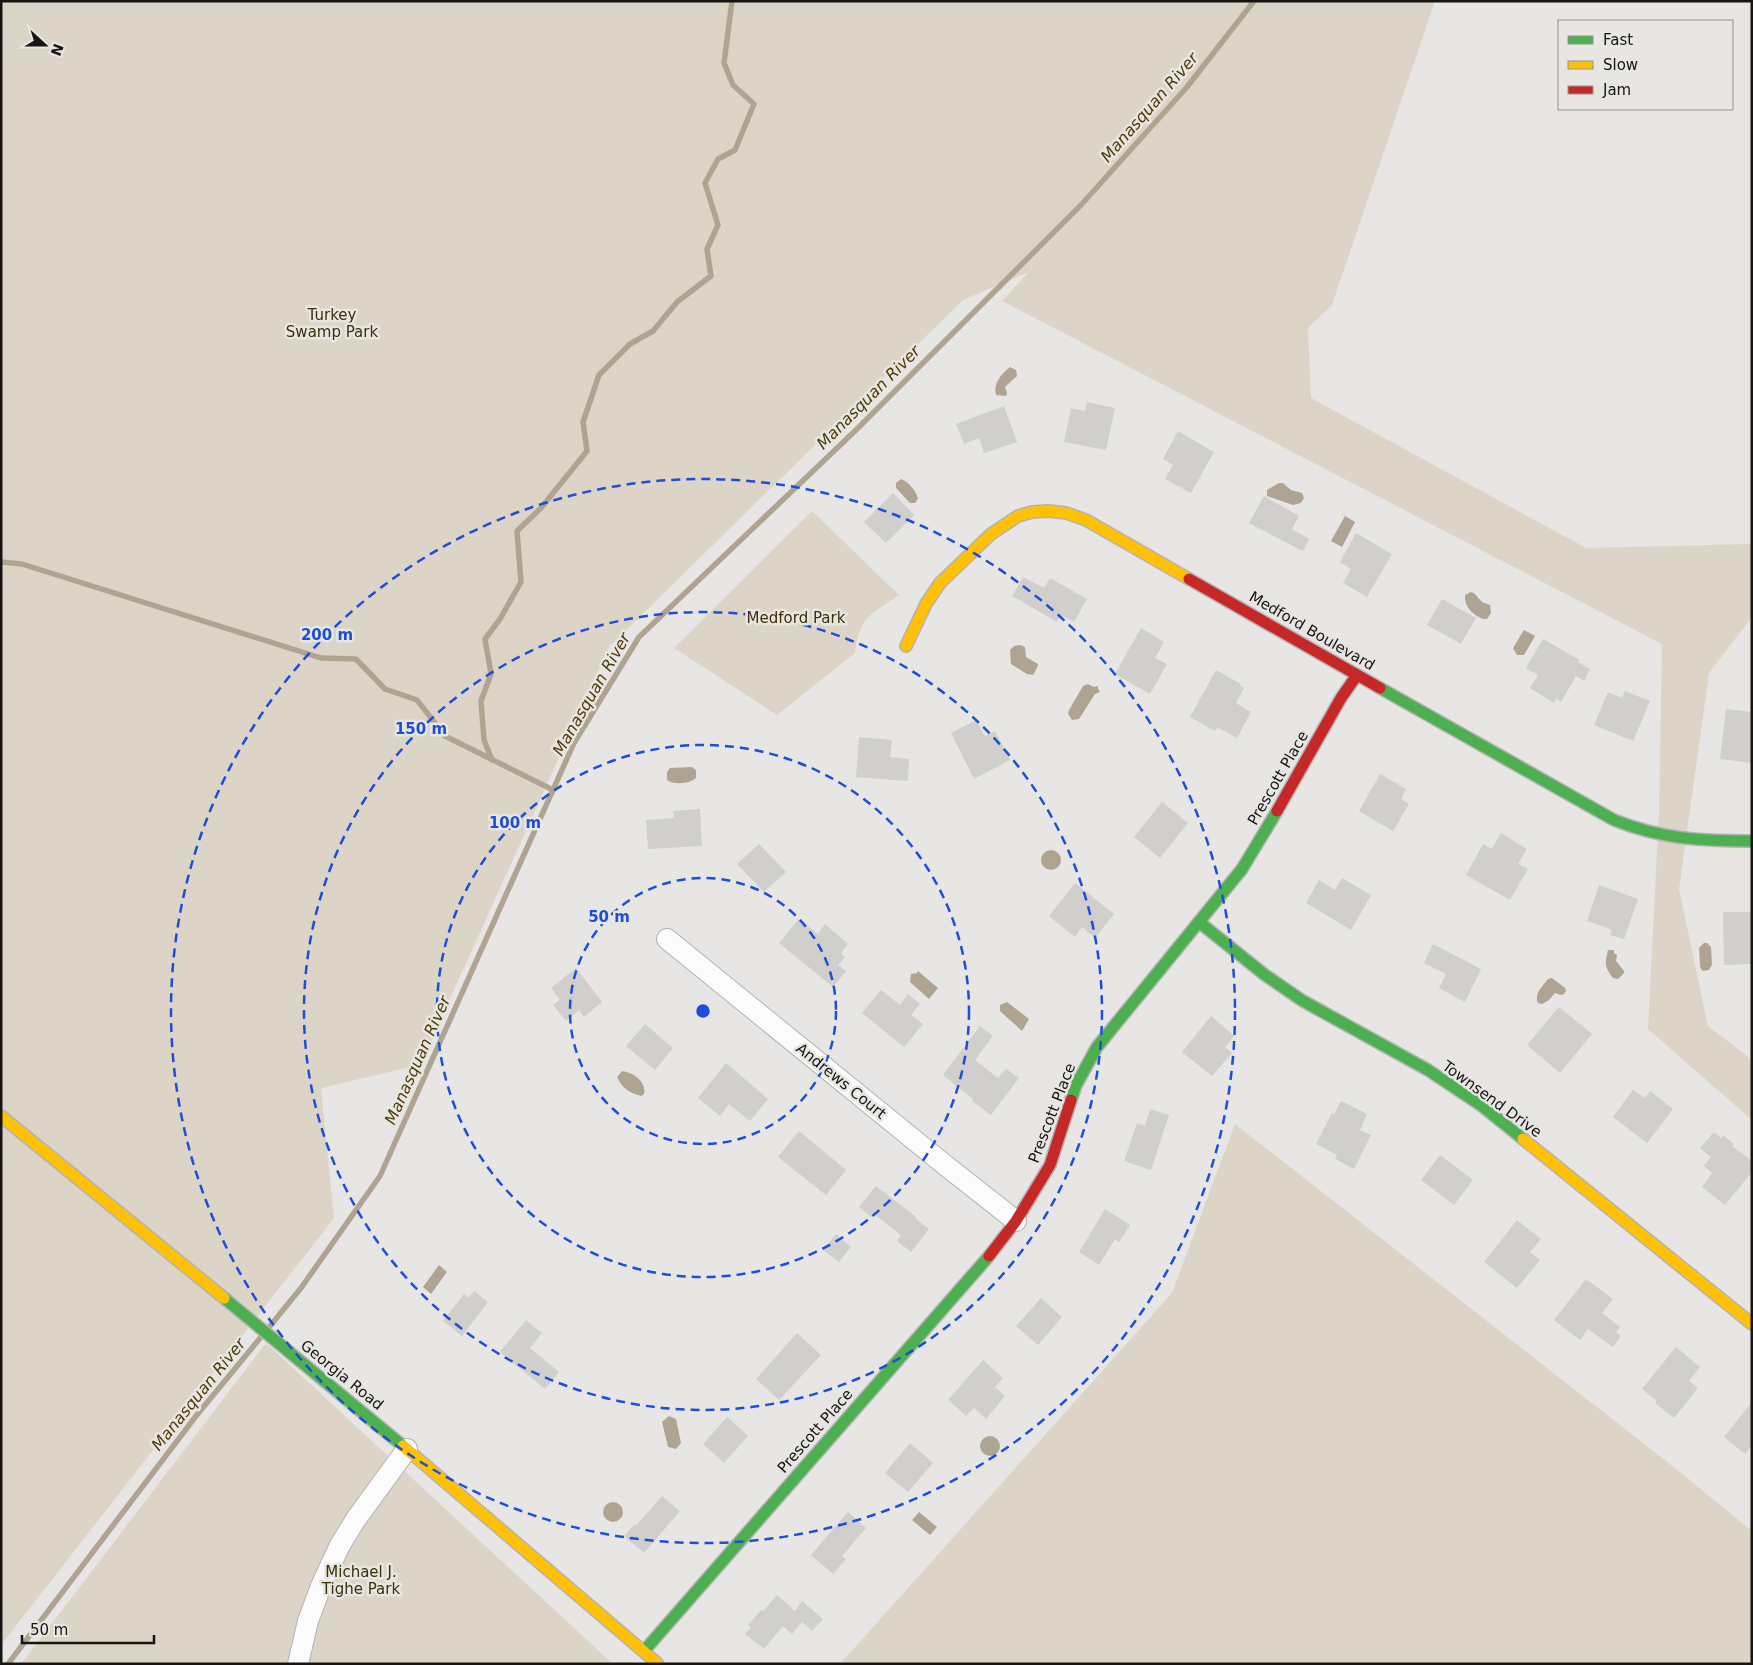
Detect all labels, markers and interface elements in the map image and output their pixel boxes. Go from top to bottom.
north arrow [20,20,70,70]
legend [1558,20,1733,110]
text: Fast [1603,31,1633,49]
text: N [48,41,67,58]
water label: Manasquan River [1097,48,1203,166]
text: Slow [1603,56,1638,74]
text: Jam [1602,81,1631,99]
park label: Turkey Swamp Park [286,306,378,341]
water label: Manasquan River [813,341,925,453]
street label: Medford Boulevard [1246,588,1378,674]
park label: Medford Park [747,609,846,627]
text: 200 m [301,626,353,644]
water label: Manasquan River [549,628,635,759]
text: 150 m [395,720,447,738]
street label: Prescott Place [1244,728,1312,828]
text: 100 m [489,814,541,832]
text: 50 m [588,908,630,926]
water label: Manasquan River [381,992,455,1127]
centre of rings [694,1002,712,1020]
street label: Andrews Court [792,1039,890,1123]
street label: Townsend Drive [1438,1056,1545,1141]
street label: Prescott Place [1025,1061,1079,1165]
water label: Manasquan River [147,1333,250,1454]
street label: Georgia Road [297,1336,387,1414]
street label: Prescott Place [774,1385,856,1477]
park label: Michael J. Tighe Park [321,1563,400,1598]
scale bar [22,1612,155,1644]
text: 50 m [30,1621,68,1639]

